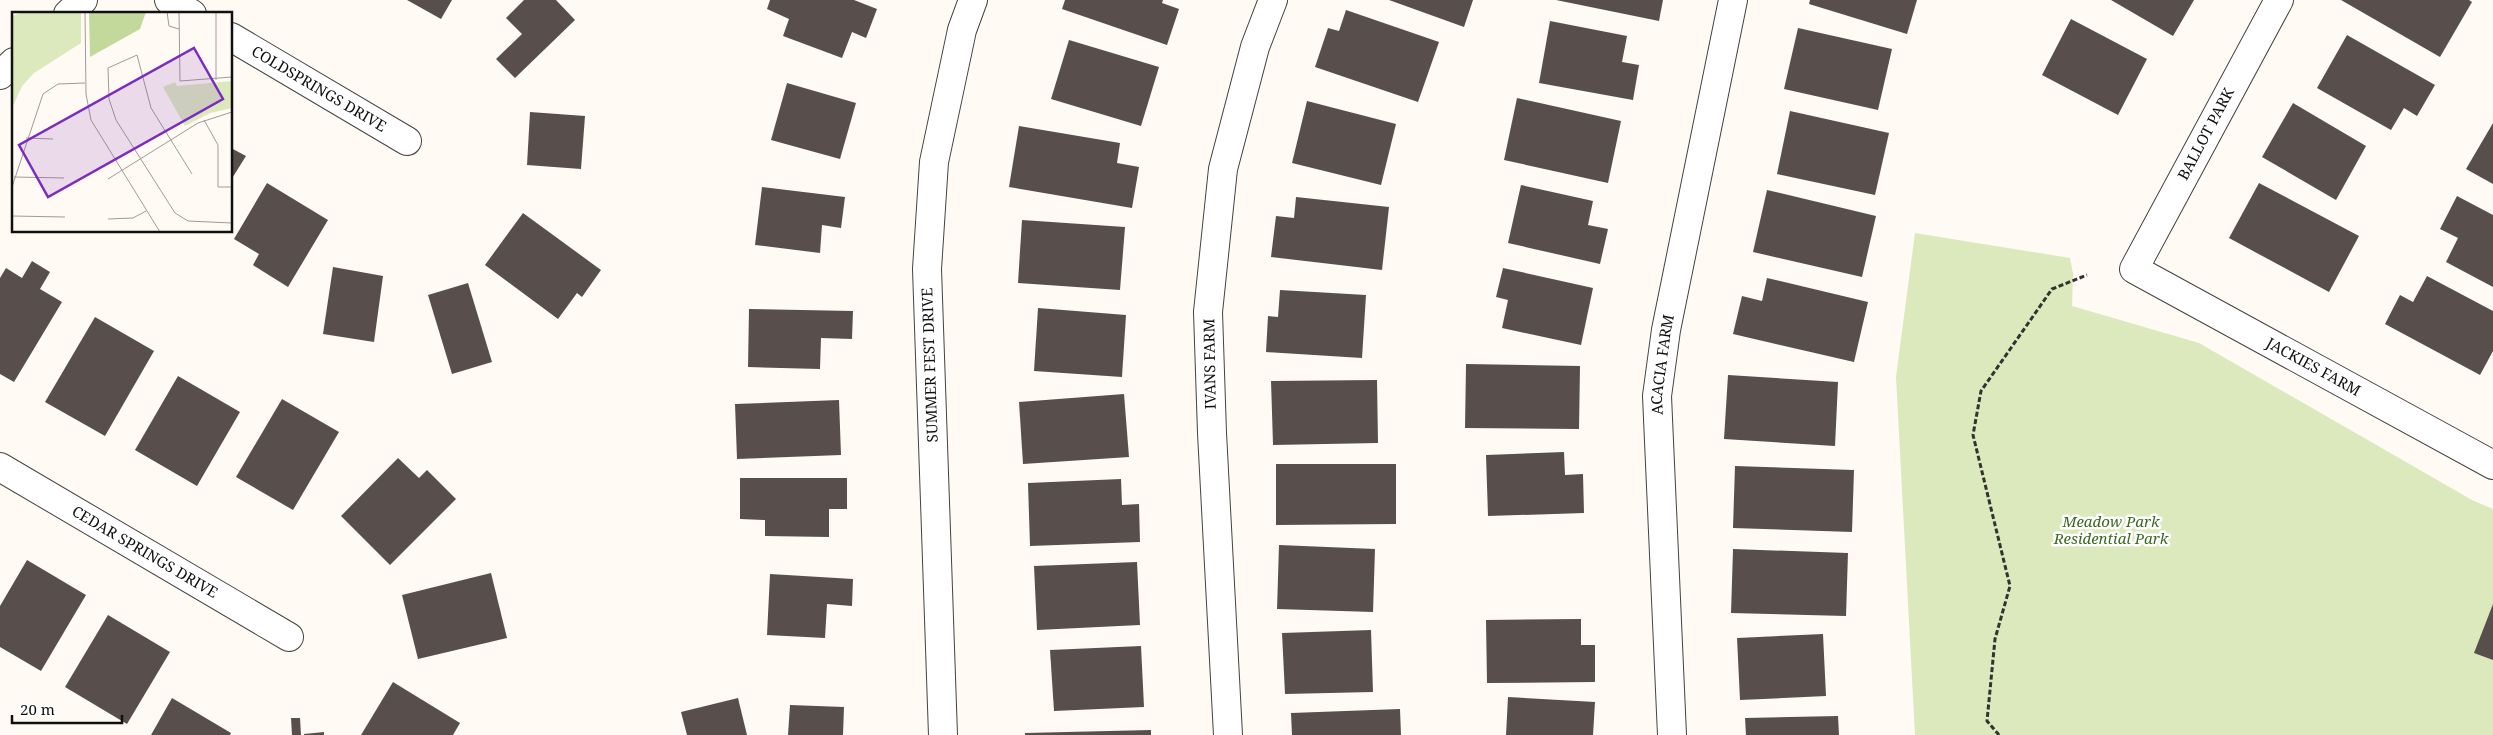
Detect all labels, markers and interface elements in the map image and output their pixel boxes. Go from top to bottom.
inset map [12,12,232,232]
street label: COLDSPRINGS DRIVE [248,40,390,136]
street label: BALLOT PARK [2172,83,2238,183]
street label: SUMMER FEST DRIVE [916,287,942,443]
street label: ACACIA FARM [1646,312,1678,415]
street label: IVANS FARM [1198,318,1220,410]
street label: JACKIES FARM [2262,332,2365,400]
street label: CEDAR SPRINGS DRIVE [69,501,222,602]
park label: Meadow Park Residential Park [2053,511,2169,548]
scale bar [12,692,122,724]
text: 20 m [20,699,55,719]

